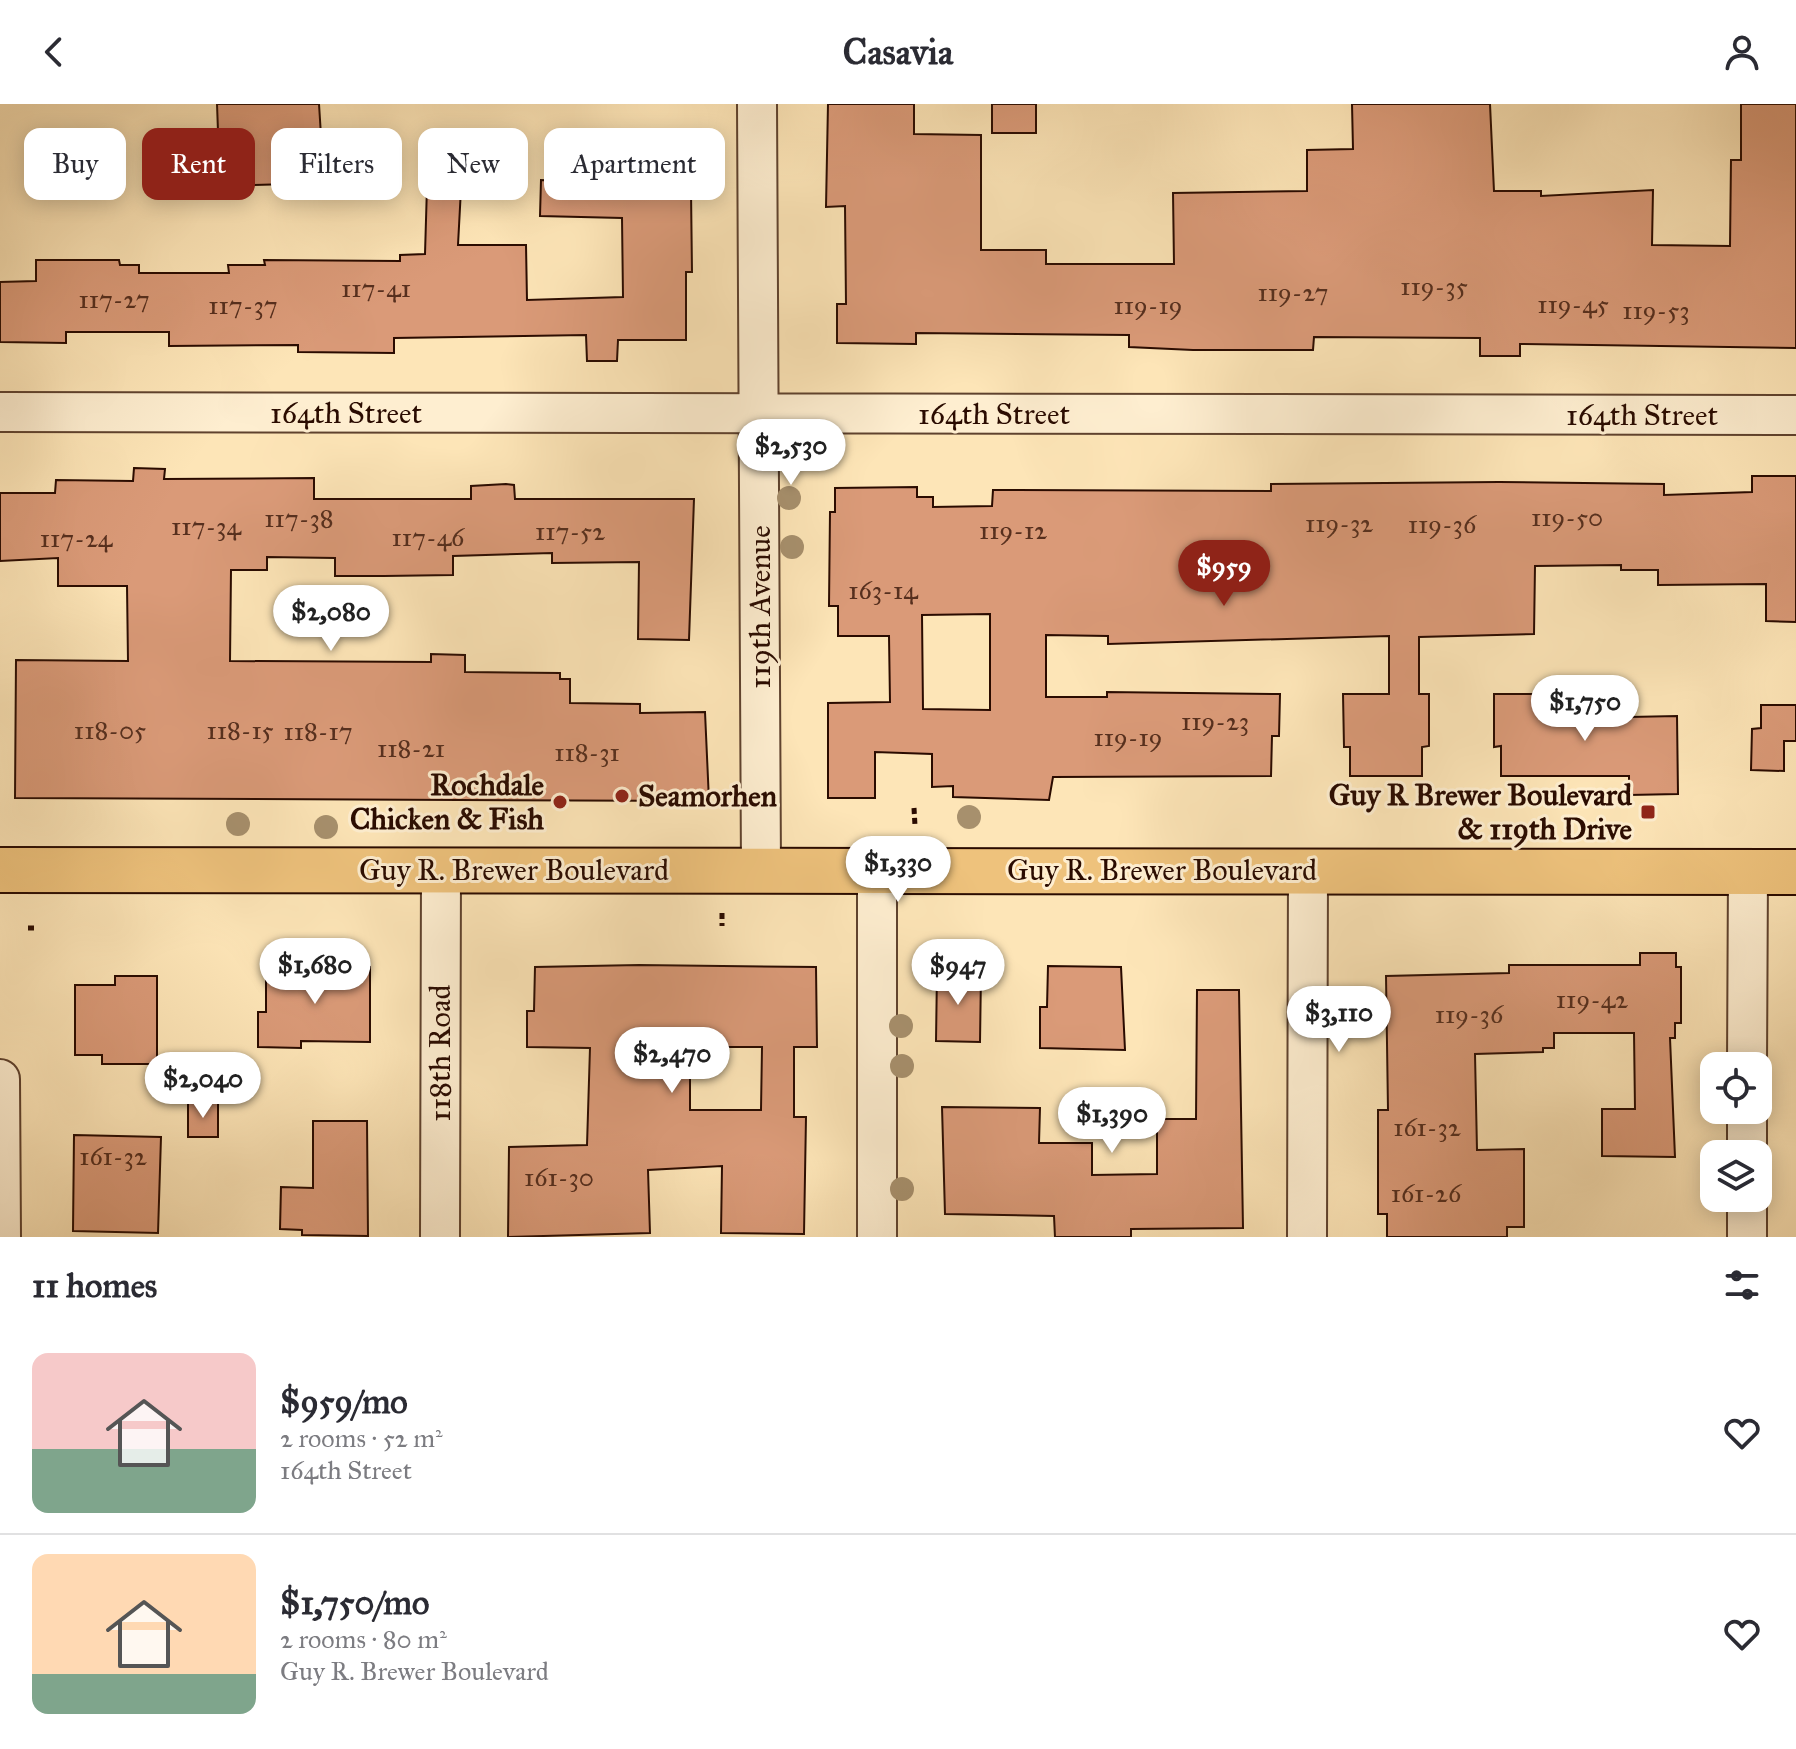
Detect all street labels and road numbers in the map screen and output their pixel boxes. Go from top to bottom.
street label: 164th Street [270,395,422,431]
street label: 164th Street [918,396,1070,432]
street label: 164th Street [1566,397,1718,433]
street label: 119th Avenue [742,525,779,689]
street label: Guy R. Brewer Boulevard [359,852,669,888]
street label: Guy R. Brewer Boulevard [1007,852,1317,888]
street label: 118th Road [422,984,458,1122]

